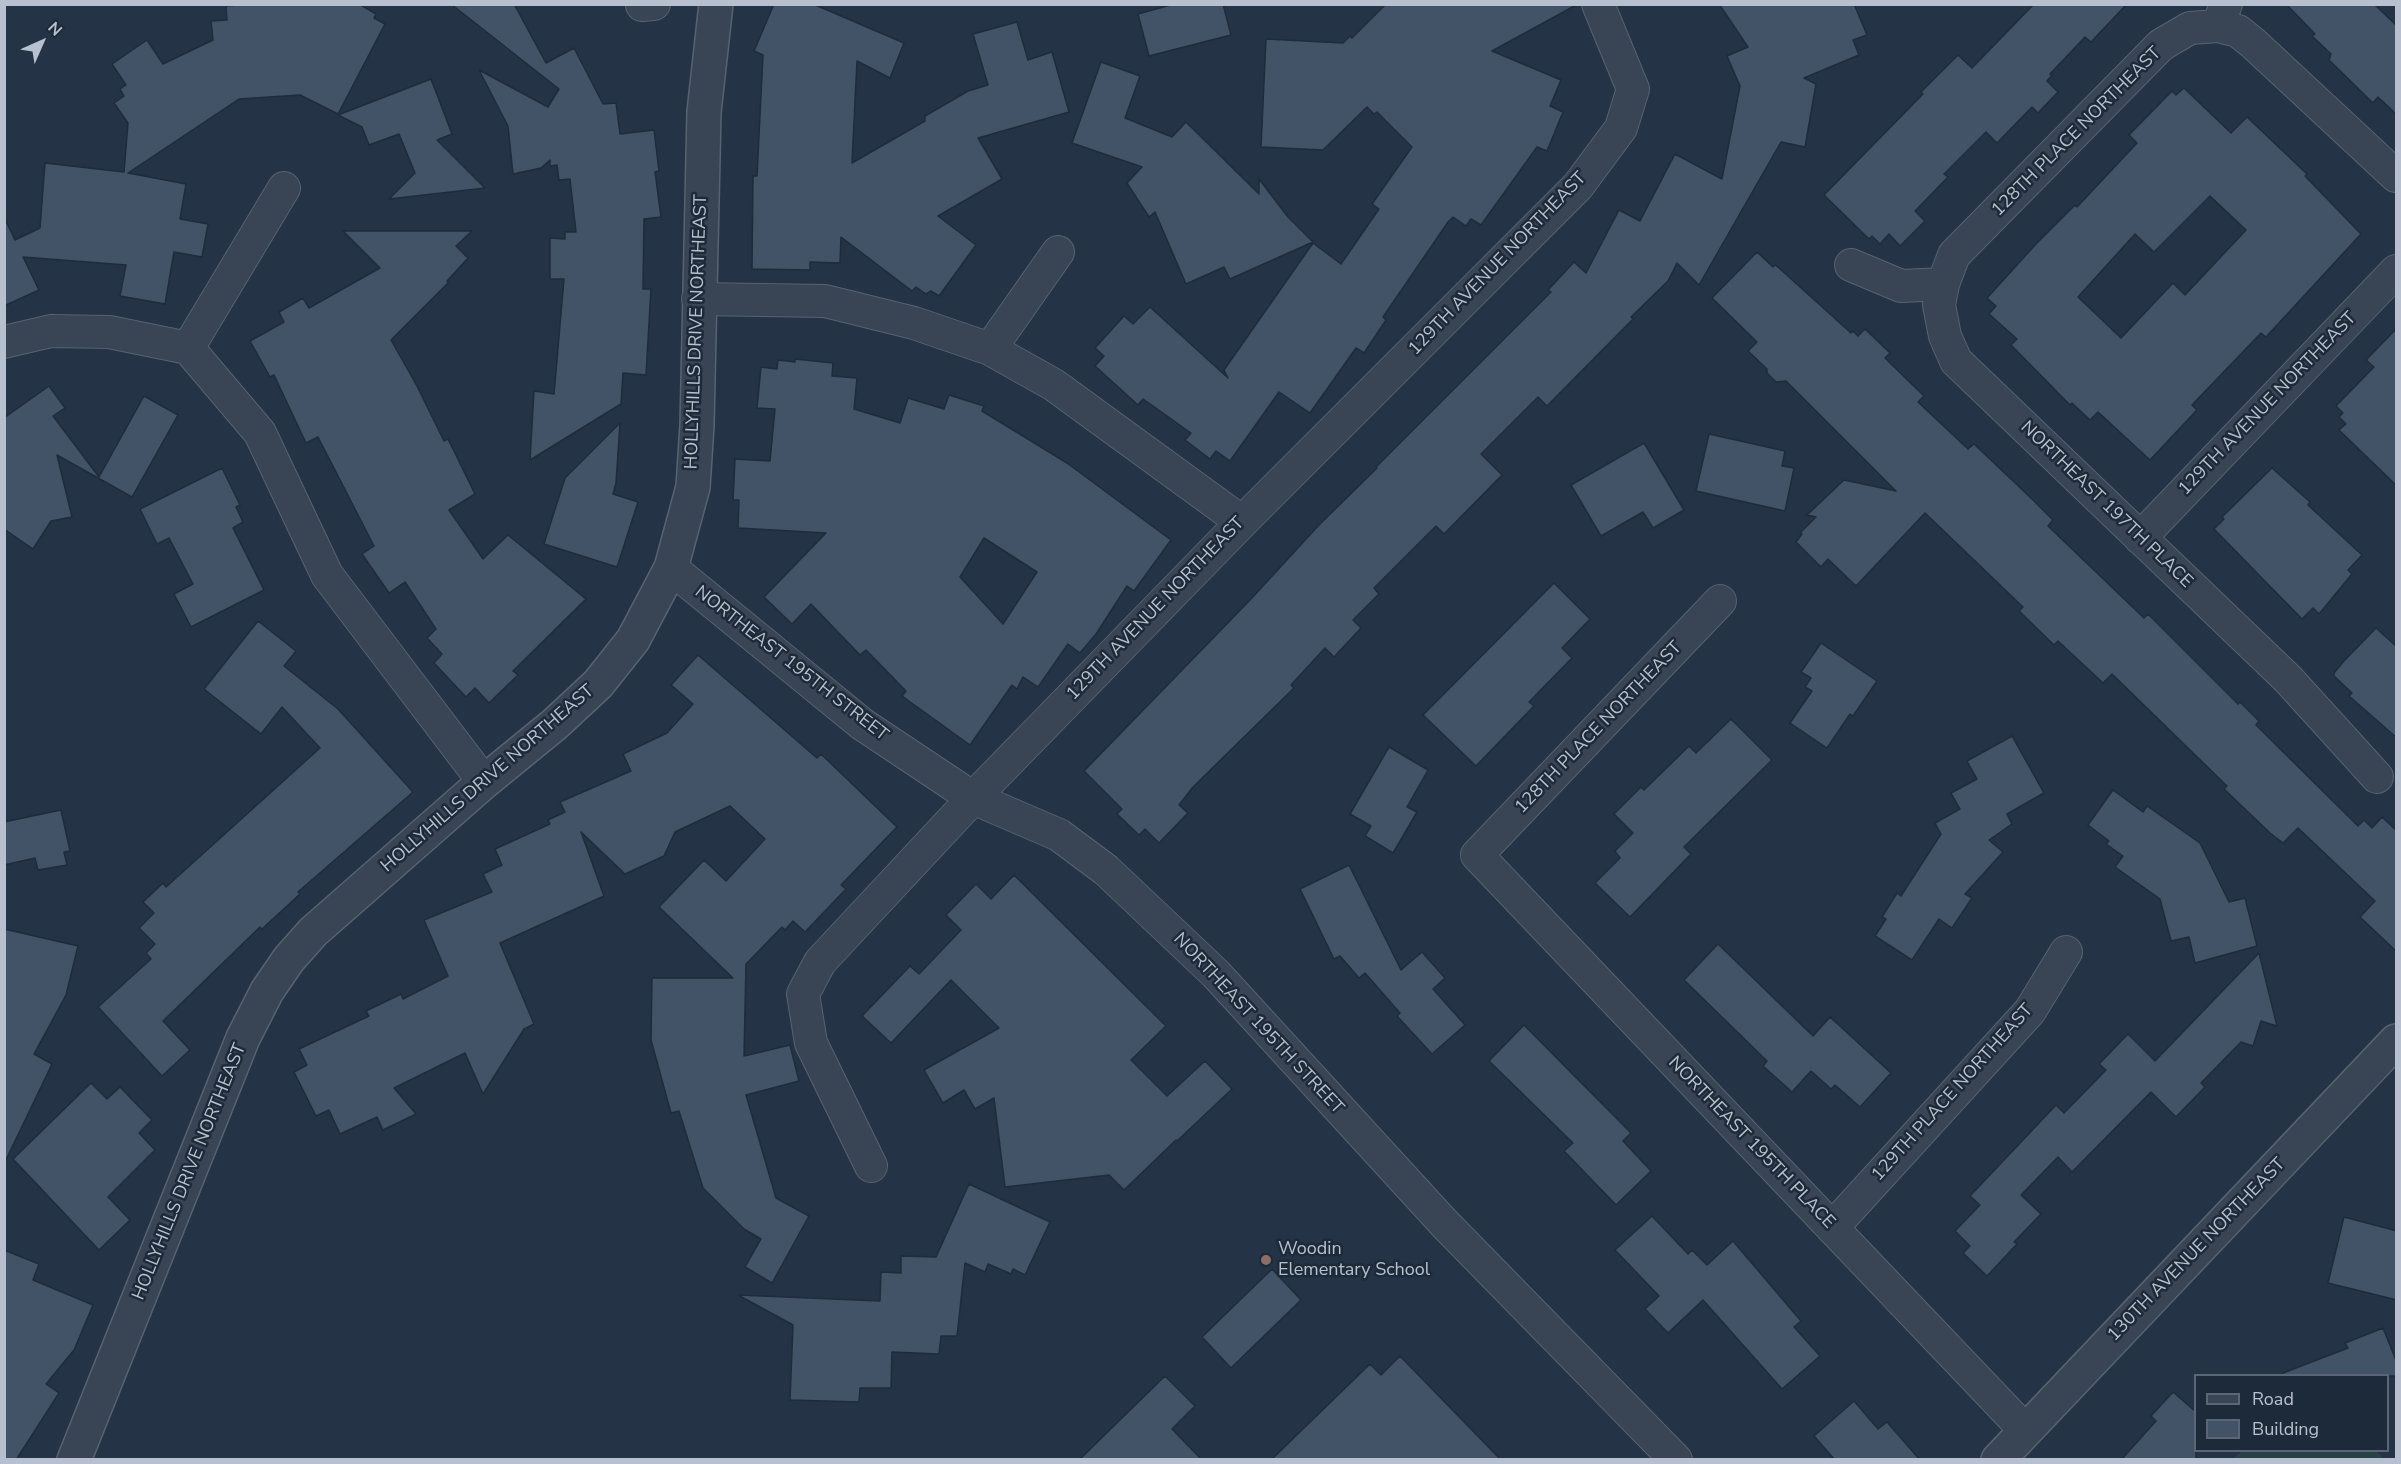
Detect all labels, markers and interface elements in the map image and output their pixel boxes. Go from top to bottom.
north arrow [12,12,72,72]
text: N [43,17,67,41]
street label: 128TH PLACE NORTHEAST [1988,43,2166,221]
street label: 129TH AVENUE NORTHEAST [1405,168,1591,360]
street label: HOLLYHILLS DRIVE NORTHEAST [681,194,713,470]
street label: 129TH AVENUE NORTHEAST [2175,308,2361,500]
street label: NORTHEAST 197TH PLACE [2016,417,2196,593]
street label: 129TH AVENUE NORTHEAST [1063,513,1249,705]
street label: NORTHEAST 195TH STREET [690,582,892,746]
street label: 128TH PLACE NORTHEAST [1511,638,1687,818]
street label: HOLLYHILLS DRIVE NORTHEAST [377,681,599,877]
street label: NORTHEAST 195TH STREET [1168,929,1348,1119]
street label: 129TH PLACE NORTHEAST [1868,1000,2038,1186]
street label: HOLLYHILLS DRIVE NORTHEAST [128,1040,252,1304]
street label: NORTHEAST 195TH PLACE [1663,1053,1839,1233]
street label: 130TH AVENUE NORTHEAST [2104,1154,2290,1346]
place label: Woodin Elementary School [1278,1239,1430,1282]
marker: Woodin Elementary School [1259,1253,1273,1267]
legend [2194,1374,2389,1452]
text: Road [2252,1387,2294,1411]
text: Building [2252,1417,2319,1441]

